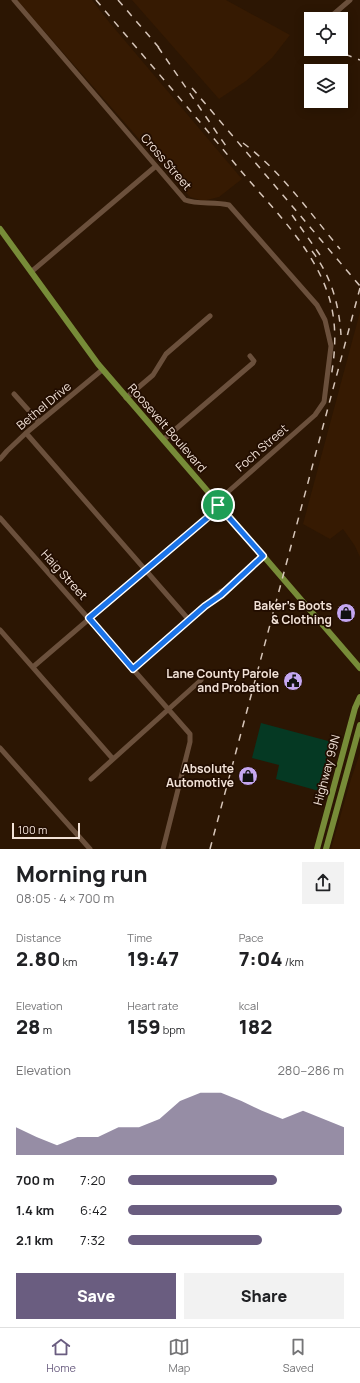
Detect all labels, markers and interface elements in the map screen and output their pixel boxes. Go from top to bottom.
map controls [304,12,348,108]
button: locate [304,12,348,56]
button: layers [304,64,348,108]
street label: Cross Street [137,130,196,194]
street label: Bethel Drive [13,378,75,434]
street label: Roosevelt Boulevard [124,380,211,476]
street label: Foch Street [232,420,292,475]
pin [201,488,235,522]
icon: arrive [207,494,229,516]
street label: Haig Street [37,546,92,604]
place label: Baker's Boots & Clothing [254,597,332,628]
shop icon: Baker's Boots & Clothing [335,602,357,624]
place label: Lane County Parole and Probation [166,665,279,696]
public building icon: Lane County Parole and Probation [282,670,304,692]
street label: Highway 99N [309,733,344,807]
place label: Absolute Automotive [166,760,234,791]
shop icon: Absolute Automotive [237,765,259,787]
scale bar [12,821,80,840]
text: 100 m [18,822,47,837]
text: Morning run [16,859,147,889]
button: share [302,862,344,904]
text: 08:05 · 4 × 700 m [16,889,114,907]
text: Distance [16,930,61,945]
text: Time [127,930,152,945]
text: Pace [239,930,264,945]
text: 2.80 [16,945,60,972]
text: 19:47 [127,945,179,972]
text: 7:04 [239,945,282,972]
text: km [60,954,77,969]
text: /km [282,954,304,969]
text: Elevation [16,998,62,1013]
text: Heart rate [127,998,178,1013]
text: kcal [239,998,259,1013]
text: 28 [16,1013,41,1040]
text: 159 [127,1013,161,1040]
text: 182 [239,1013,272,1040]
text: m [41,1022,52,1037]
text: bpm [161,1022,185,1037]
text: Elevation [16,1061,71,1079]
text: 280–286 m [277,1061,344,1079]
text: 700 m [16,1171,54,1189]
text: 7:20 [80,1171,106,1189]
text: 1.4 km [16,1201,54,1219]
text: 6:42 [80,1201,107,1219]
text: 2.1 km [16,1231,53,1249]
text: 7:32 [80,1231,105,1249]
button: Save [16,1273,176,1319]
button: Share [184,1273,344,1319]
tab: Home [46,1336,76,1375]
tab: Map [168,1336,190,1375]
tab: Saved [283,1336,314,1375]

